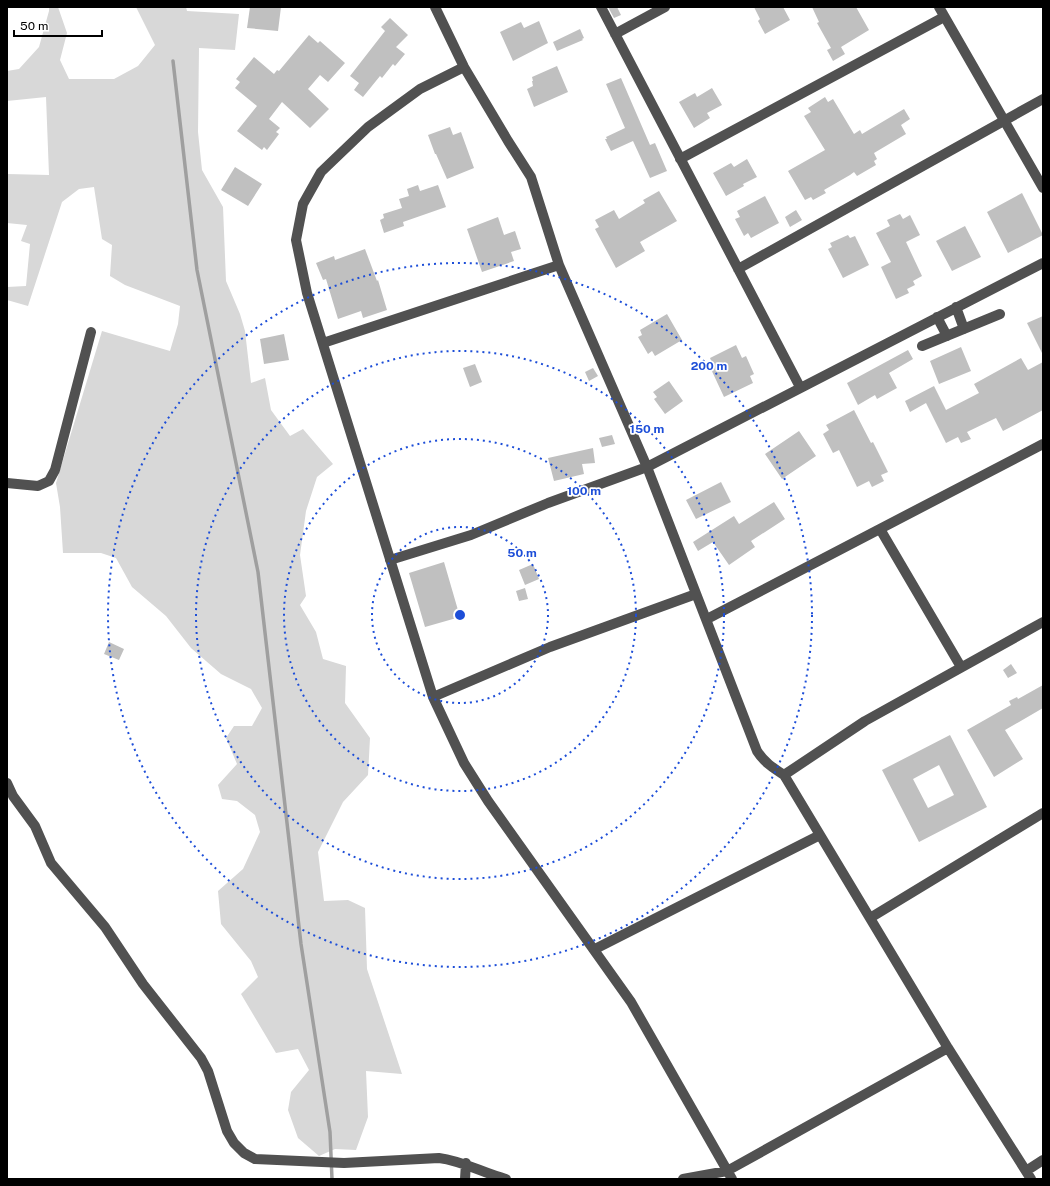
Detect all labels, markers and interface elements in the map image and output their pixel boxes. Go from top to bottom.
scale bar [14,12,102,38]
text: 50 m [20,19,48,33]
text: 200 m [691,359,727,373]
text: 150 m [630,422,664,436]
text: 100 m [567,484,601,498]
text: 50 m [507,546,537,560]
centre of rings [453,608,467,622]

